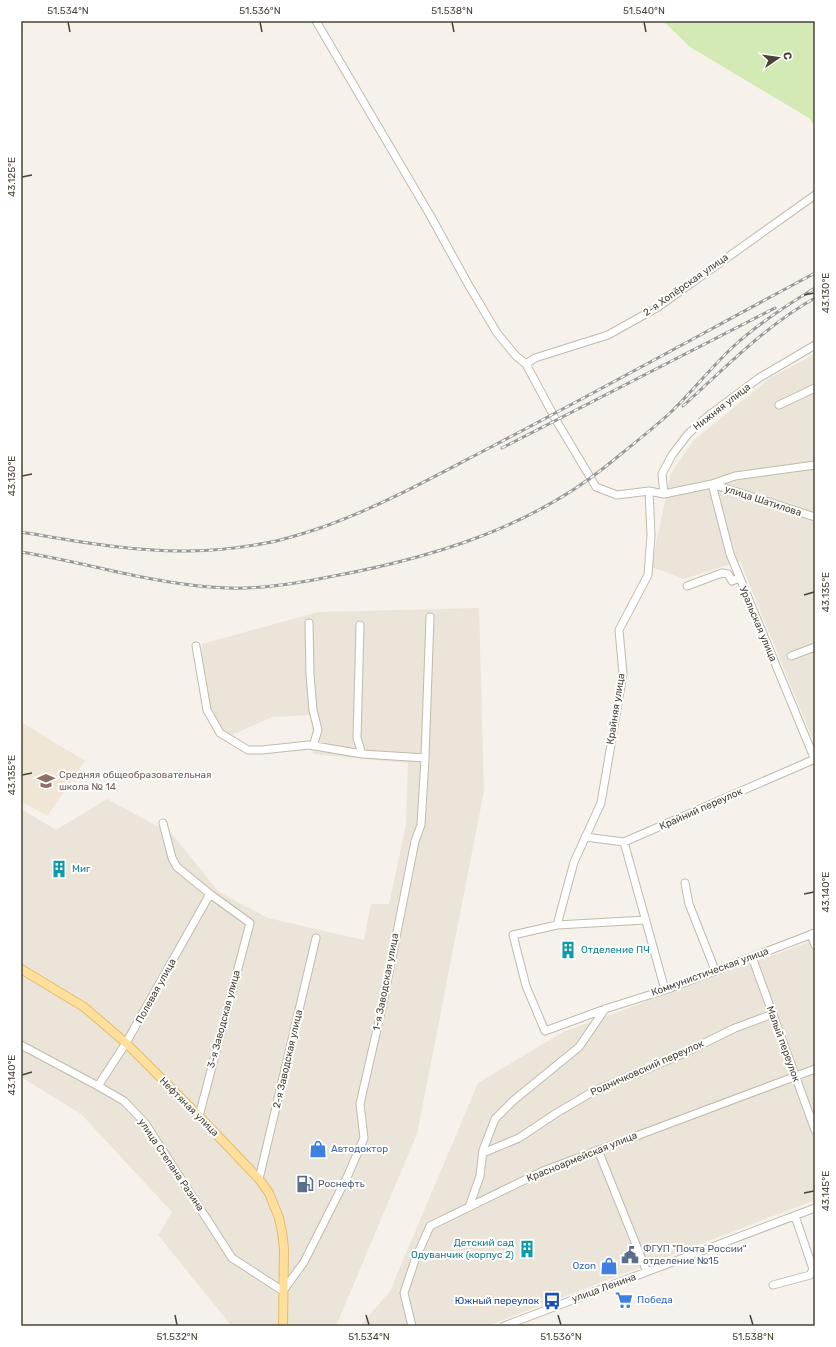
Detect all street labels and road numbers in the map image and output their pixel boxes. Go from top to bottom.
street label: 2-я Хопёрская улица [641,251,731,319]
street label: Нижняя улица [691,381,753,433]
street label: улица Шатилова [723,483,803,519]
street label: Уральская улица [737,584,779,664]
street label: Крайняя улица [604,672,628,746]
street label: Крайний переулок [658,785,745,833]
street label: 1-я Заводская улица [371,932,401,1032]
street label: Коммунистическая улица [650,945,770,999]
street label: Полевая улица [133,957,179,1025]
street label: 3-я Заводская улица [205,969,243,1069]
street label: Малый переулок [764,1004,803,1084]
street label: 2-я Заводская улица [271,1009,305,1109]
street label: Родничковский переулок [588,1037,706,1098]
street label: Нефтяная улица [157,1075,221,1139]
street label: улица Степана Разина [136,1117,206,1213]
street label: Красноармейская улица [525,1129,639,1185]
street label: улица Ленина [570,1271,638,1305]

